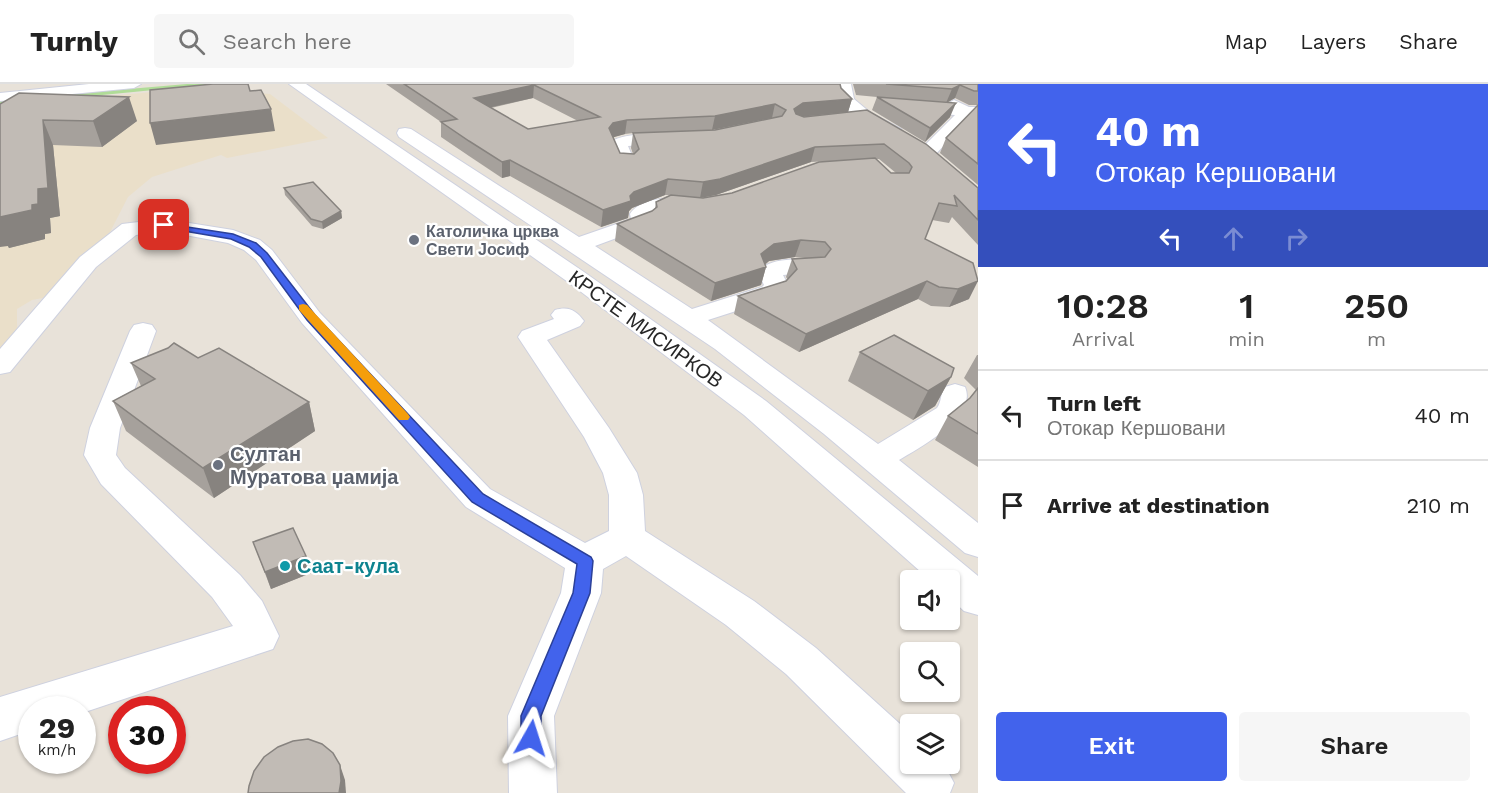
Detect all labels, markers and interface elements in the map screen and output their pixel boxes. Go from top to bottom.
search box [154,14,574,68]
text: Turnly [30,25,118,58]
icon: search [175,25,208,58]
text: Search here [223,29,352,54]
text: Map [1224,29,1267,54]
text: Layers [1300,29,1366,54]
text: Share [1399,29,1458,54]
text: 40 m [1095,107,1201,156]
icon: left [996,108,1074,186]
text: Отокар Кершовани [1095,157,1336,189]
pin [138,199,189,250]
icon: arrive [147,208,180,241]
place label: Католичка црква Свети Јосиф [426,222,559,259]
icon: left [1154,222,1187,255]
icon: ahead [1217,222,1250,255]
icon: right [1280,222,1313,255]
marker: Католичка црква Свети Јосиф [407,233,421,247]
street label: КРСТЕ МИСИРКОВ [564,265,728,393]
text: 10:28 [1057,285,1149,327]
text: 1 [1239,285,1254,327]
text: 250 [1344,285,1409,327]
text: Arrival [1072,327,1134,351]
text: min [1228,327,1265,351]
text: m [1367,327,1386,351]
text: Turn left [1047,391,1141,416]
icon: left [996,399,1029,432]
text: 40 m [1414,403,1470,428]
text: Отокар Кершовани [1047,416,1226,440]
place label: Султан Муратова џамија [230,442,399,489]
marker: Султан Муратова џамија [211,458,225,472]
icon: arrive [996,489,1029,522]
text: Arrive at destination [1047,493,1270,518]
text: 210 m [1406,493,1470,518]
place label: Саат-кула [297,554,400,578]
marker: Саат-кула [278,559,292,573]
map controls [900,570,960,774]
button: sound [900,570,960,630]
button: search [900,642,960,702]
speed limit sign: 30 [108,696,186,774]
position arrow [499,706,563,770]
text: 29 [39,710,75,745]
button: Exit [996,712,1227,781]
button: Share [1239,712,1470,781]
button: layers [900,714,960,774]
text: km/h [38,741,76,759]

